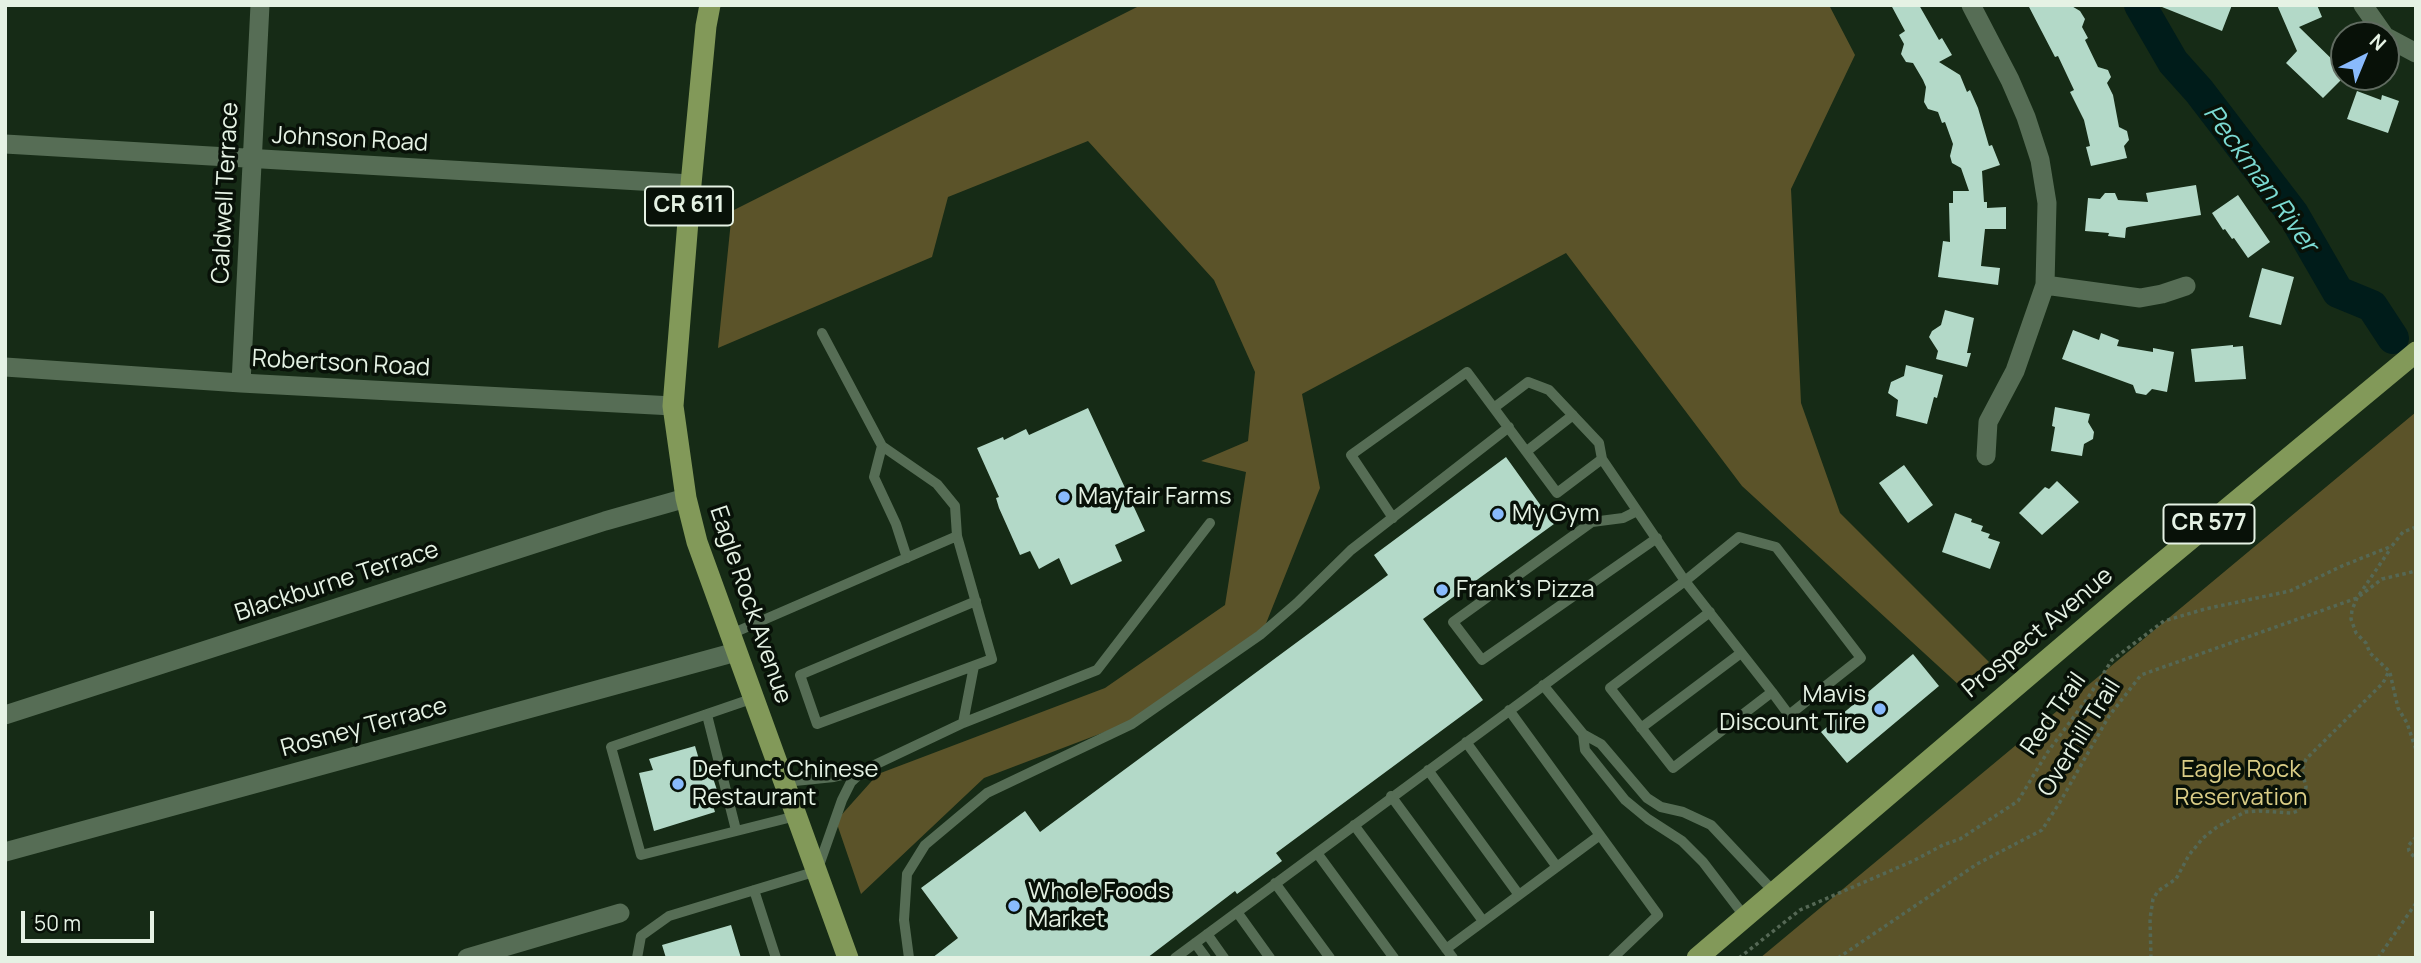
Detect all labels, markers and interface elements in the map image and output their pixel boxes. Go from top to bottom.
north arrow [2330,21,2400,91]
text: N [2364,28,2392,56]
water label: Peckman River [2196,99,2324,259]
street label: Caldwell Terrace [207,101,245,285]
street label: Johnson Road [271,122,429,158]
road number: CR 611 [645,186,733,226]
street label: Robertson Road [251,345,431,383]
place label: Mayfair Farms [1078,483,1231,511]
marker: Mayfair Farms [1056,489,1072,505]
place label: My Gym [1512,500,1600,528]
street label: Eagle Rock Avenue [703,502,797,708]
road number: CR 577 [2164,504,2254,544]
marker: My Gym [1490,506,1506,522]
street label: Blackburne Terrace [232,535,442,629]
street label: Prospect Avenue [1957,562,2119,704]
place label: Frank’s Pizza [1456,576,1595,604]
marker: Frank’s Pizza [1434,582,1450,598]
street label: Red Trail [2015,667,2093,761]
street label: Overhill Trail [2032,674,2128,802]
place label: Mavis Discount Tire [1719,681,1866,737]
street label: Rosney Terrace [278,692,450,764]
marker: Mavis Discount Tire [1872,701,1888,717]
place label: Defunct Chinese Restaurant [692,756,879,812]
park label: Eagle Rock Reservation [2175,756,2307,812]
marker: Defunct Chinese Restaurant [670,776,686,792]
place label: Whole Foods Market [1028,878,1170,934]
scale bar [24,897,158,941]
marker: Whole Foods Market [1006,898,1022,914]
text: 50 m [34,909,81,937]

